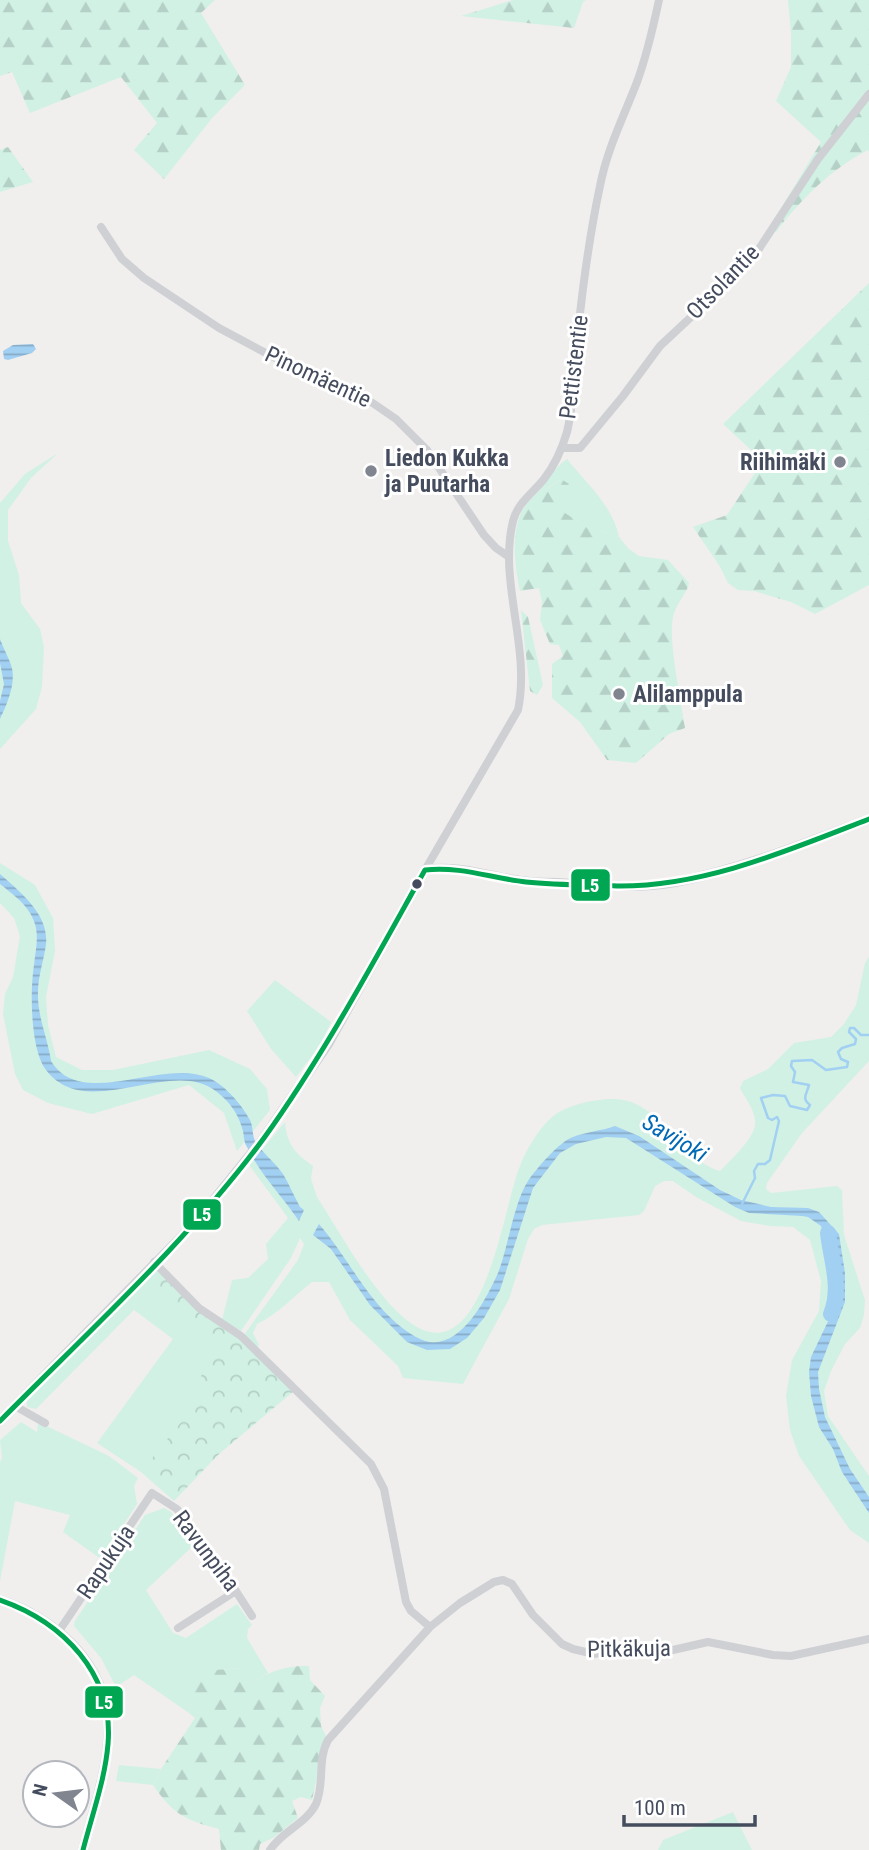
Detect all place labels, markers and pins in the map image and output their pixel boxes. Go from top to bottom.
place label: Liedon Kukka ja Puutarha [384,445,509,498]
place label: Riihimäki [740,449,826,476]
marker: Riihimäki [832,454,848,470]
marker: Liedon Kukka ja Puutarha [363,463,379,479]
place label: Alilamppula [633,681,743,708]
marker: Alilamppula [611,686,627,702]
unlabelled marker [410,877,424,891]

